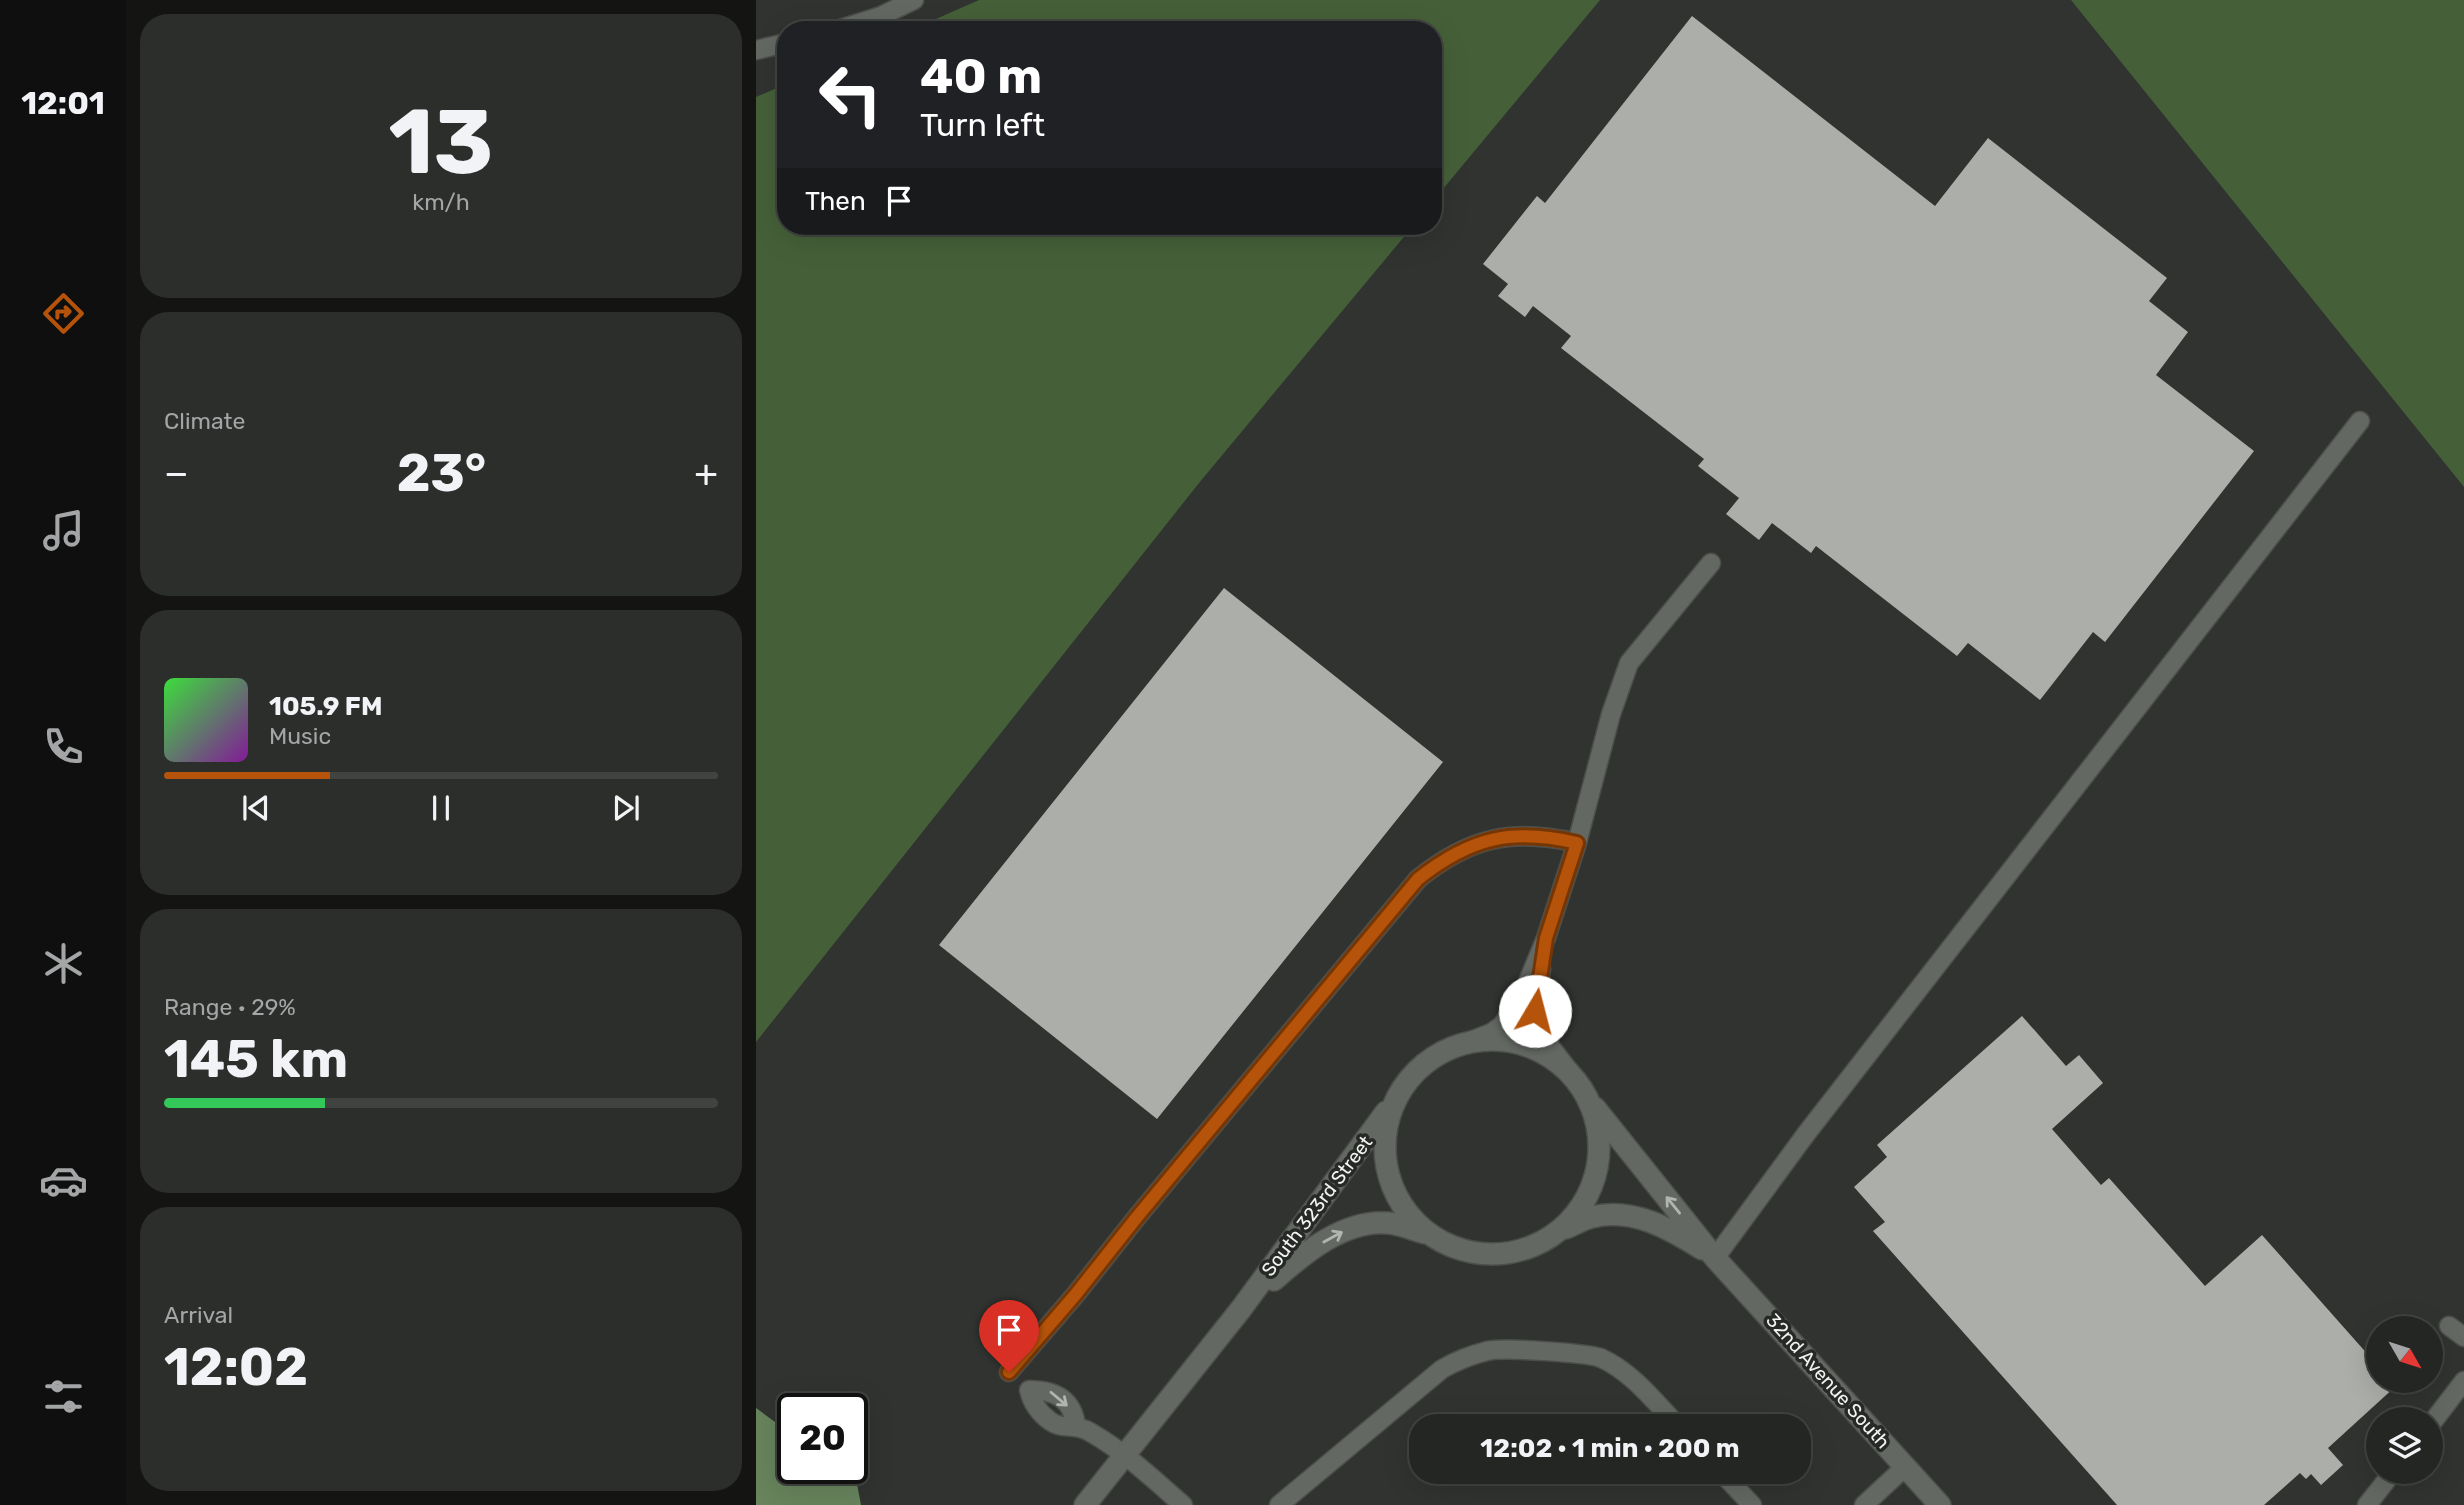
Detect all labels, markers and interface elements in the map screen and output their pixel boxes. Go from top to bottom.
text: 40 m [920,47,1042,105]
icon: left [805,49,896,140]
text: 12:01 [21,84,105,122]
text: 13 [388,88,494,196]
text: Turn left [920,106,1045,144]
icon: arrive [880,182,918,220]
text: Then [805,186,866,217]
text: km/h [412,188,470,216]
icon: directions [39,289,88,338]
text: Climate [164,407,245,435]
text: 23° [397,442,486,504]
text: − [164,450,189,496]
text: + [694,450,718,496]
icon: music [39,506,88,555]
text: 105.9 FM [269,691,382,722]
icon: phone [39,722,88,771]
text: Music [269,722,331,750]
icon: previous [237,789,275,827]
icon: pause [422,789,460,827]
icon: next [607,789,645,827]
icon: climate [39,939,88,988]
position arrow [1498,974,1572,1048]
text: Range · 29% [164,993,296,1021]
text: 145 km [164,1028,348,1090]
street label: South 323rd Street [1257,1131,1378,1281]
icon: car [39,1156,88,1205]
one-way arrow [1665,1196,1680,1214]
one-way arrow [1322,1230,1342,1244]
pin [979,1300,1039,1372]
text: Arrival [164,1301,233,1329]
street label: 32nd Avenue South [1761,1309,1895,1453]
icon: arrive [990,1311,1028,1349]
north arrow [2366,1316,2443,1393]
map controls [2366,1316,2443,1484]
text: 12:02 [164,1336,308,1398]
icon: filters [39,1372,88,1421]
one-way arrow [1050,1391,1068,1407]
speed limit sign: 20 [777,1393,868,1484]
button: layers [2366,1407,2443,1484]
text: 12:02 · 1 min · 200 m [1480,1433,1740,1464]

